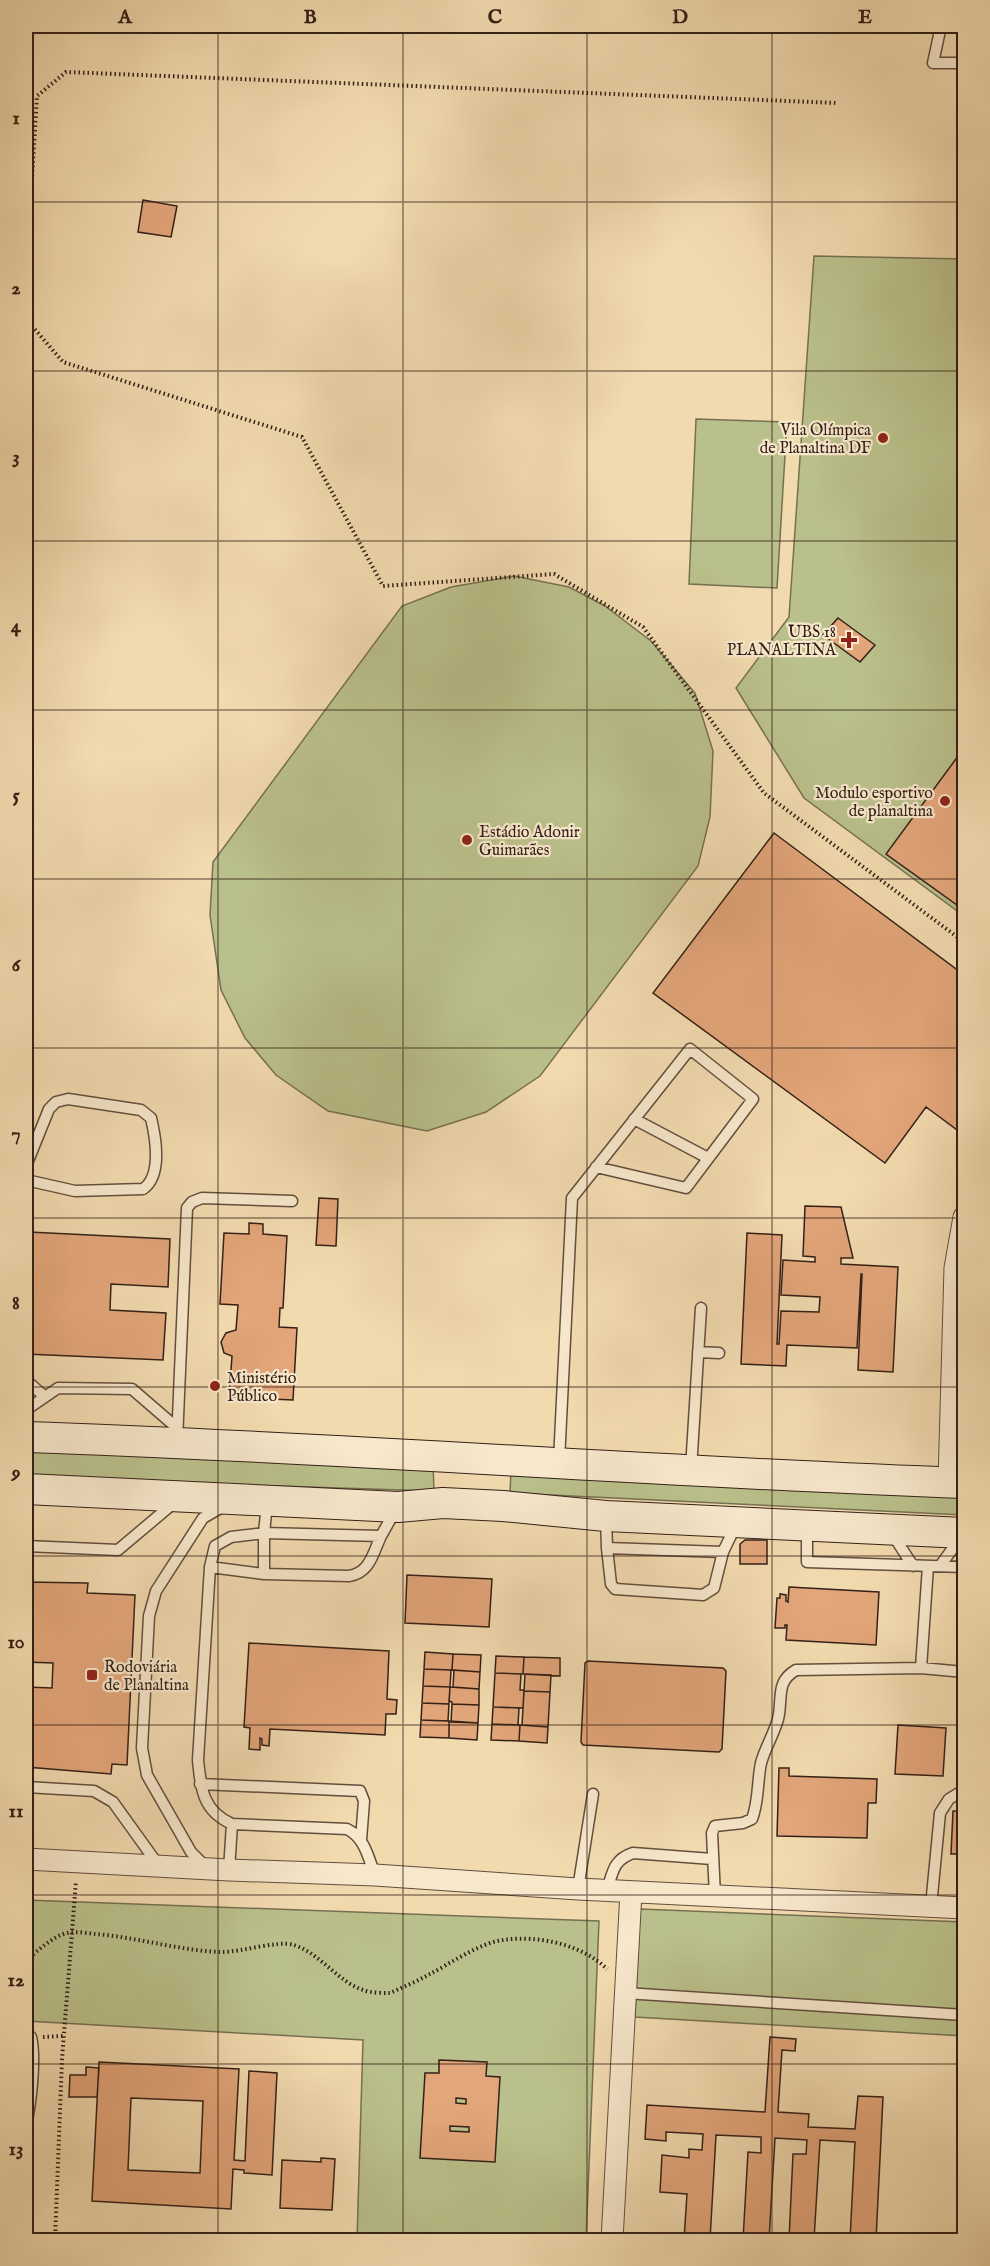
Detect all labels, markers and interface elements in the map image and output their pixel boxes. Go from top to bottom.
text: A [117,5,133,30]
text: B [303,5,317,30]
text: C [488,5,502,30]
text: D [672,5,688,30]
text: E [858,5,872,30]
text: 1 [12,106,20,131]
text: 2 [11,276,21,301]
place label: Vila Olímpica de Planaltina DF [760,421,871,459]
marker: Vila Olímpica de Planaltina DF [876,431,890,445]
text: 3 [12,445,20,470]
text: 4 [11,614,22,639]
place label: UBS 18 PLANALTINA [727,623,837,661]
marker: UBS 18 PLANALTINA [840,631,858,649]
text: 5 [12,783,20,808]
place label: Modulo esportivo de planaltina [815,784,933,822]
marker: Modulo esportivo de planaltina [938,794,952,808]
place label: Estádio Adonir Guimarães [479,823,580,861]
marker: Estádio Adonir Guimarães [460,833,474,847]
text: 6 [12,953,22,978]
text: 7 [11,1122,21,1147]
text: 8 [12,1291,20,1316]
place label: Ministério Público [227,1369,297,1407]
marker: Ministério Público [208,1379,222,1393]
text: 9 [11,1460,21,1485]
text: 10 [7,1630,25,1655]
place label: Rodoviária de Planaltina [104,1658,189,1696]
marker: Rodoviária de Planaltina [85,1668,99,1682]
text: 11 [9,1799,23,1824]
text: 12 [8,1968,25,1993]
text: 13 [9,2137,23,2162]

